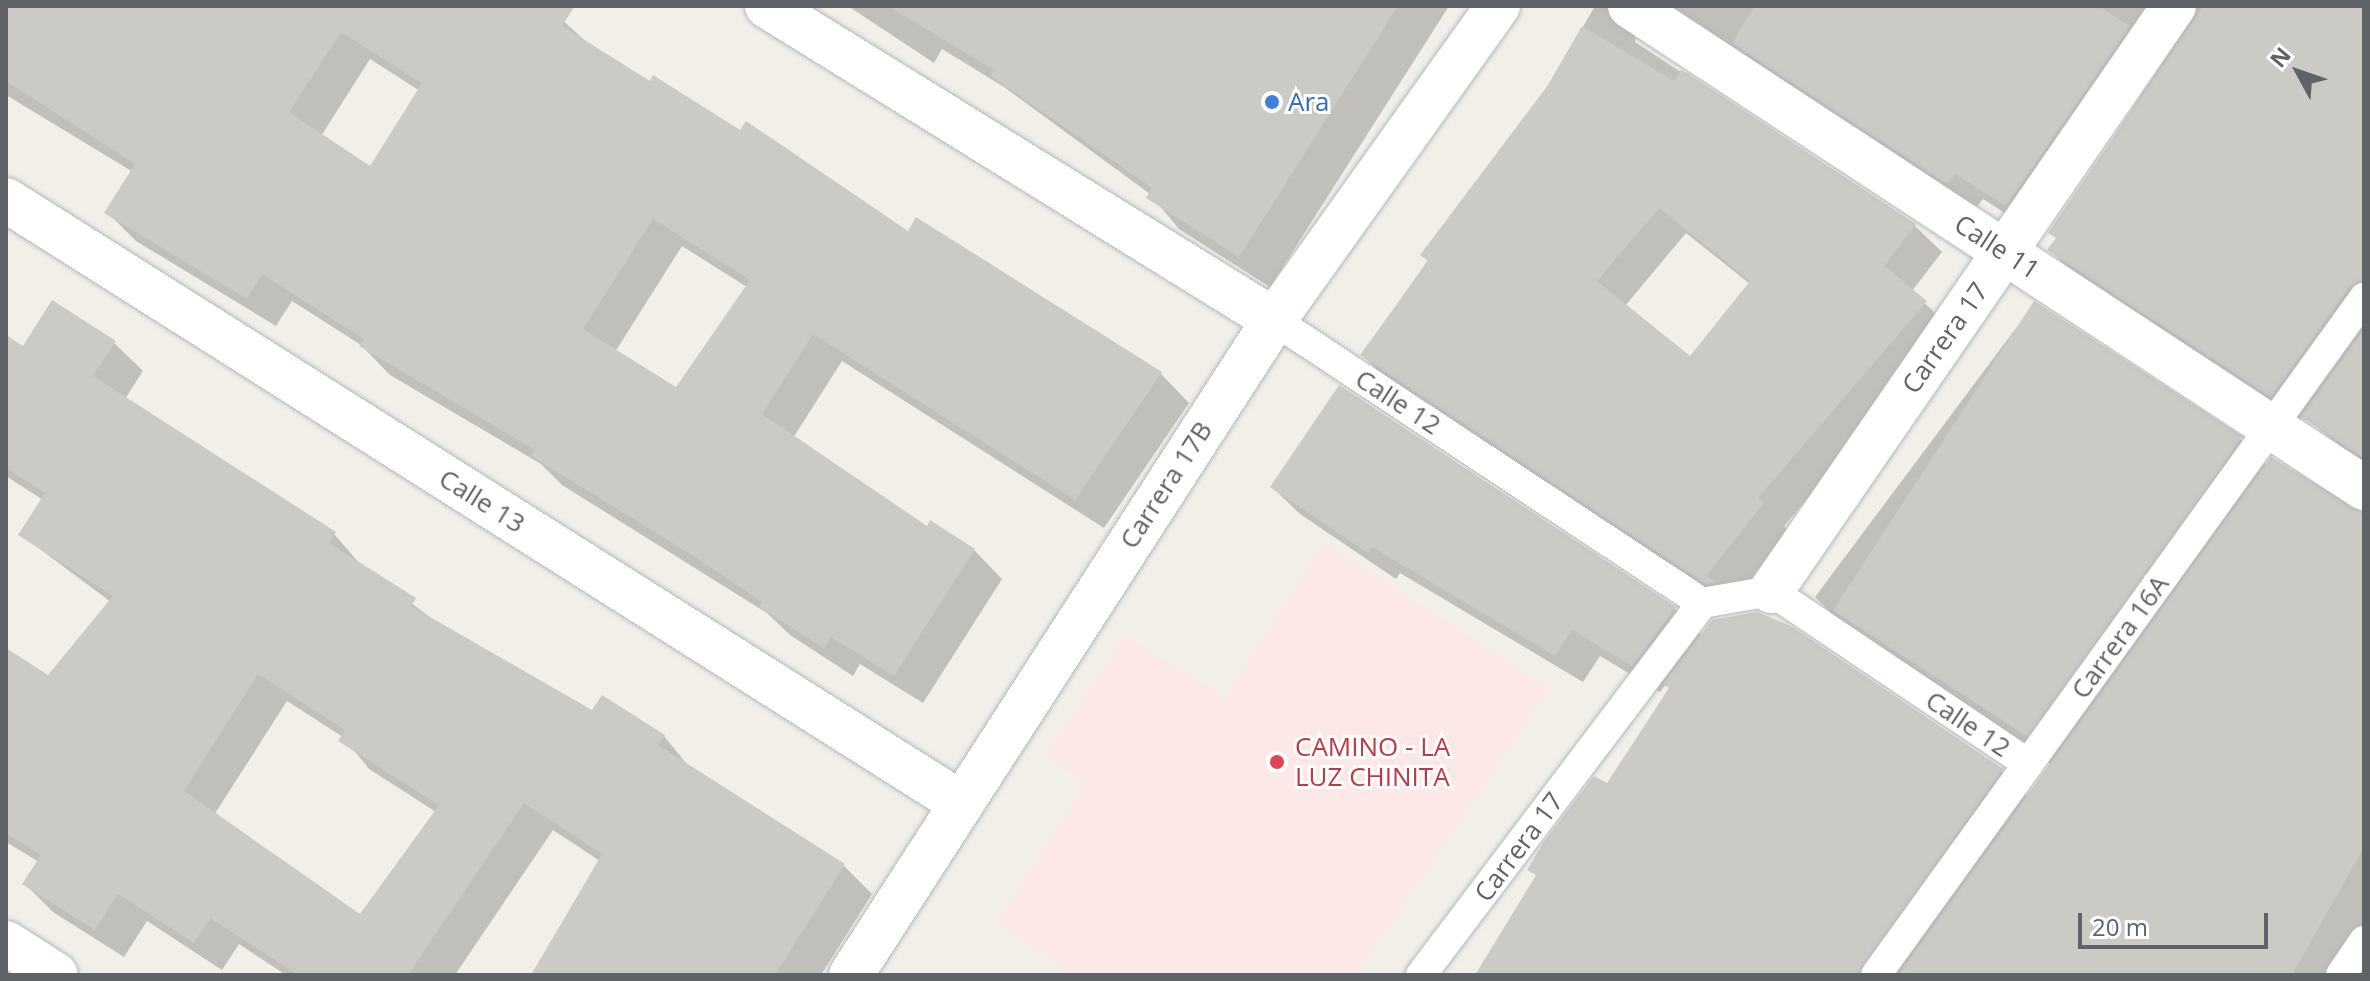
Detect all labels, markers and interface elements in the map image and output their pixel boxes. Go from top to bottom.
north arrow [2258,32,2338,112]
text: N [2262,40,2297,73]
place label: Ara [1288,86,1330,118]
marker: Ara [1263,93,1281,111]
street label: Calle 11 [1949,208,2045,286]
street label: Carrera 17 [1895,277,1995,399]
street label: Calle 12 [1350,363,1446,441]
street label: Carrera 17B [1113,416,1219,554]
street label: Calle 13 [433,463,531,539]
street label: Carrera 16A [2065,569,2175,705]
street label: Calle 12 [1920,684,2016,764]
place label: CAMINO - LA LUZ CHINITA [1295,731,1450,792]
marker: CAMINO - LA LUZ CHINITA [1266,751,1288,773]
street label: Carrera 17 [1468,786,1570,908]
scale bar [2082,897,2272,947]
text: 20 m [2092,910,2148,943]

